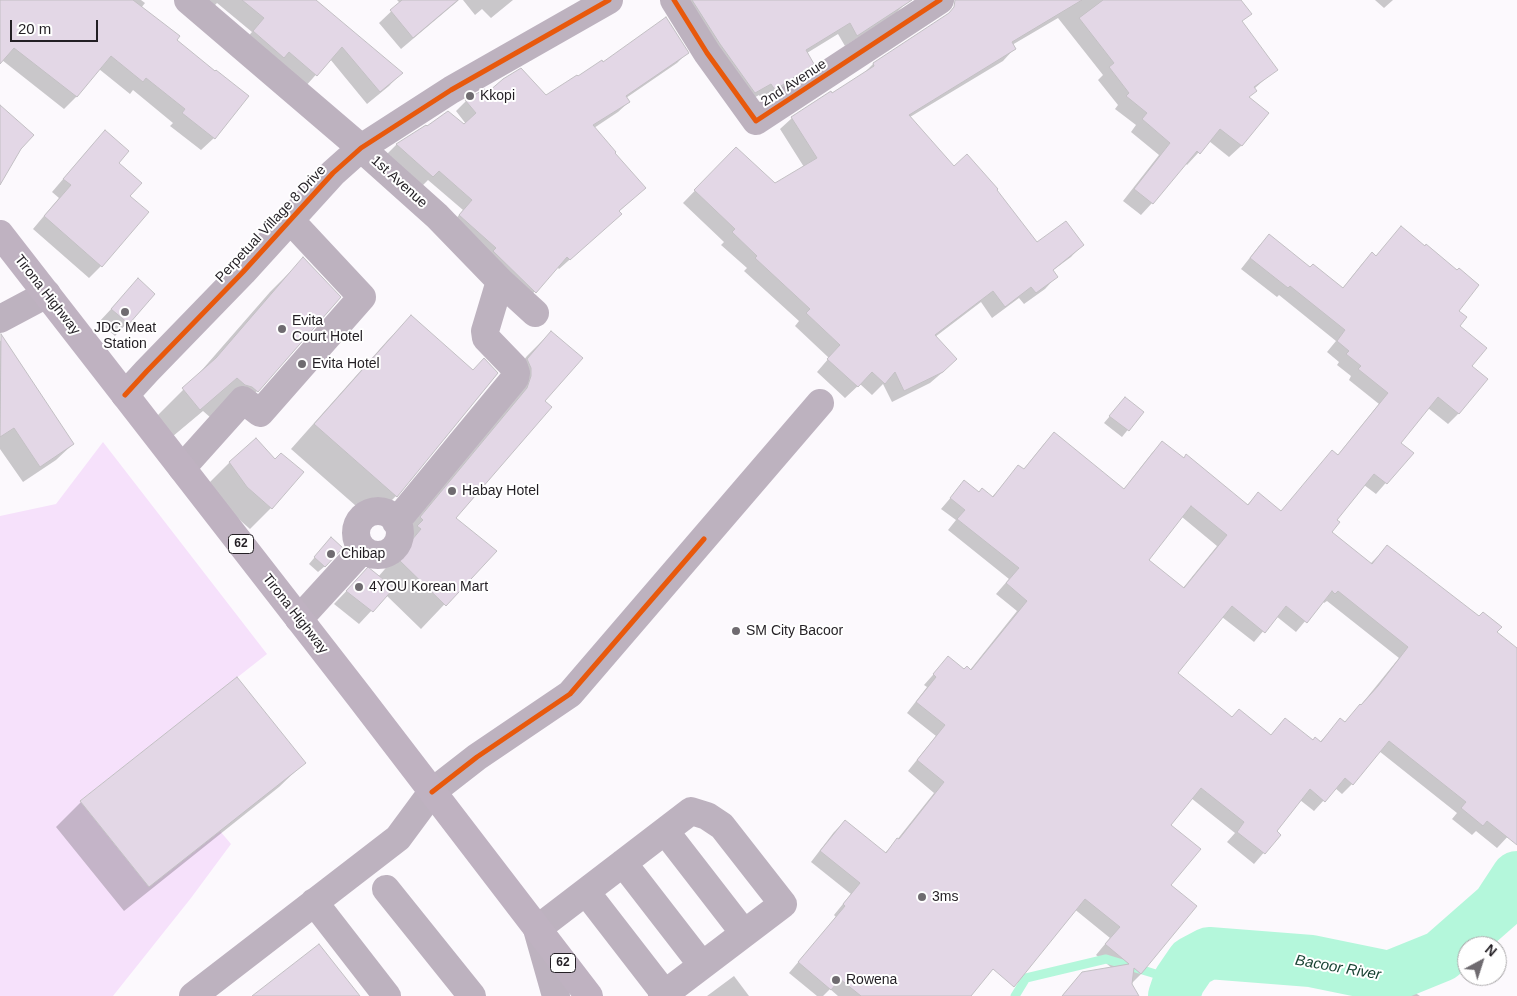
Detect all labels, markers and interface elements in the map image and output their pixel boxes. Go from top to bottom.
scale bar [12,10,100,42]
text: 20 m [18,20,51,37]
street label: 2nd Avenue [758,56,830,110]
place label: Kkopi [480,88,515,104]
marker: Kkopi [464,90,476,102]
street label: 1st Avenue [367,152,431,212]
street label: Perpetual Village 8 Drive [212,162,330,286]
street label: Tirona Highway [11,252,83,338]
marker: JDC Meat Station [119,306,131,318]
place label: Evita Court Hotel [292,313,363,346]
place label: JDC Meat Station [94,320,156,352]
marker: Evita Court Hotel [276,323,288,335]
place label: Evita Hotel [312,356,380,372]
marker: Evita Hotel [296,358,308,370]
place label: Habay Hotel [462,483,539,499]
marker: Habay Hotel [446,485,458,497]
road number: 62 [228,534,254,554]
place label: Chibap [341,546,385,562]
marker: Chibap [325,548,337,560]
street label: Tirona Highway [259,571,331,657]
place label: 4YOU Korean Mart [369,579,488,595]
marker: 4YOU Korean Mart [353,581,365,593]
place label: SM City Bacoor [746,623,843,639]
marker: SM City Bacoor [730,625,742,637]
place label: 3ms [932,889,958,905]
marker: 3ms [916,891,928,903]
north arrow [1457,936,1507,986]
text: N [1482,941,1500,960]
water label: Bacoor River [1294,952,1382,984]
road number: 62 [550,954,576,972]
place label: Rowena [846,972,897,988]
marker: Rowena [830,974,842,986]

